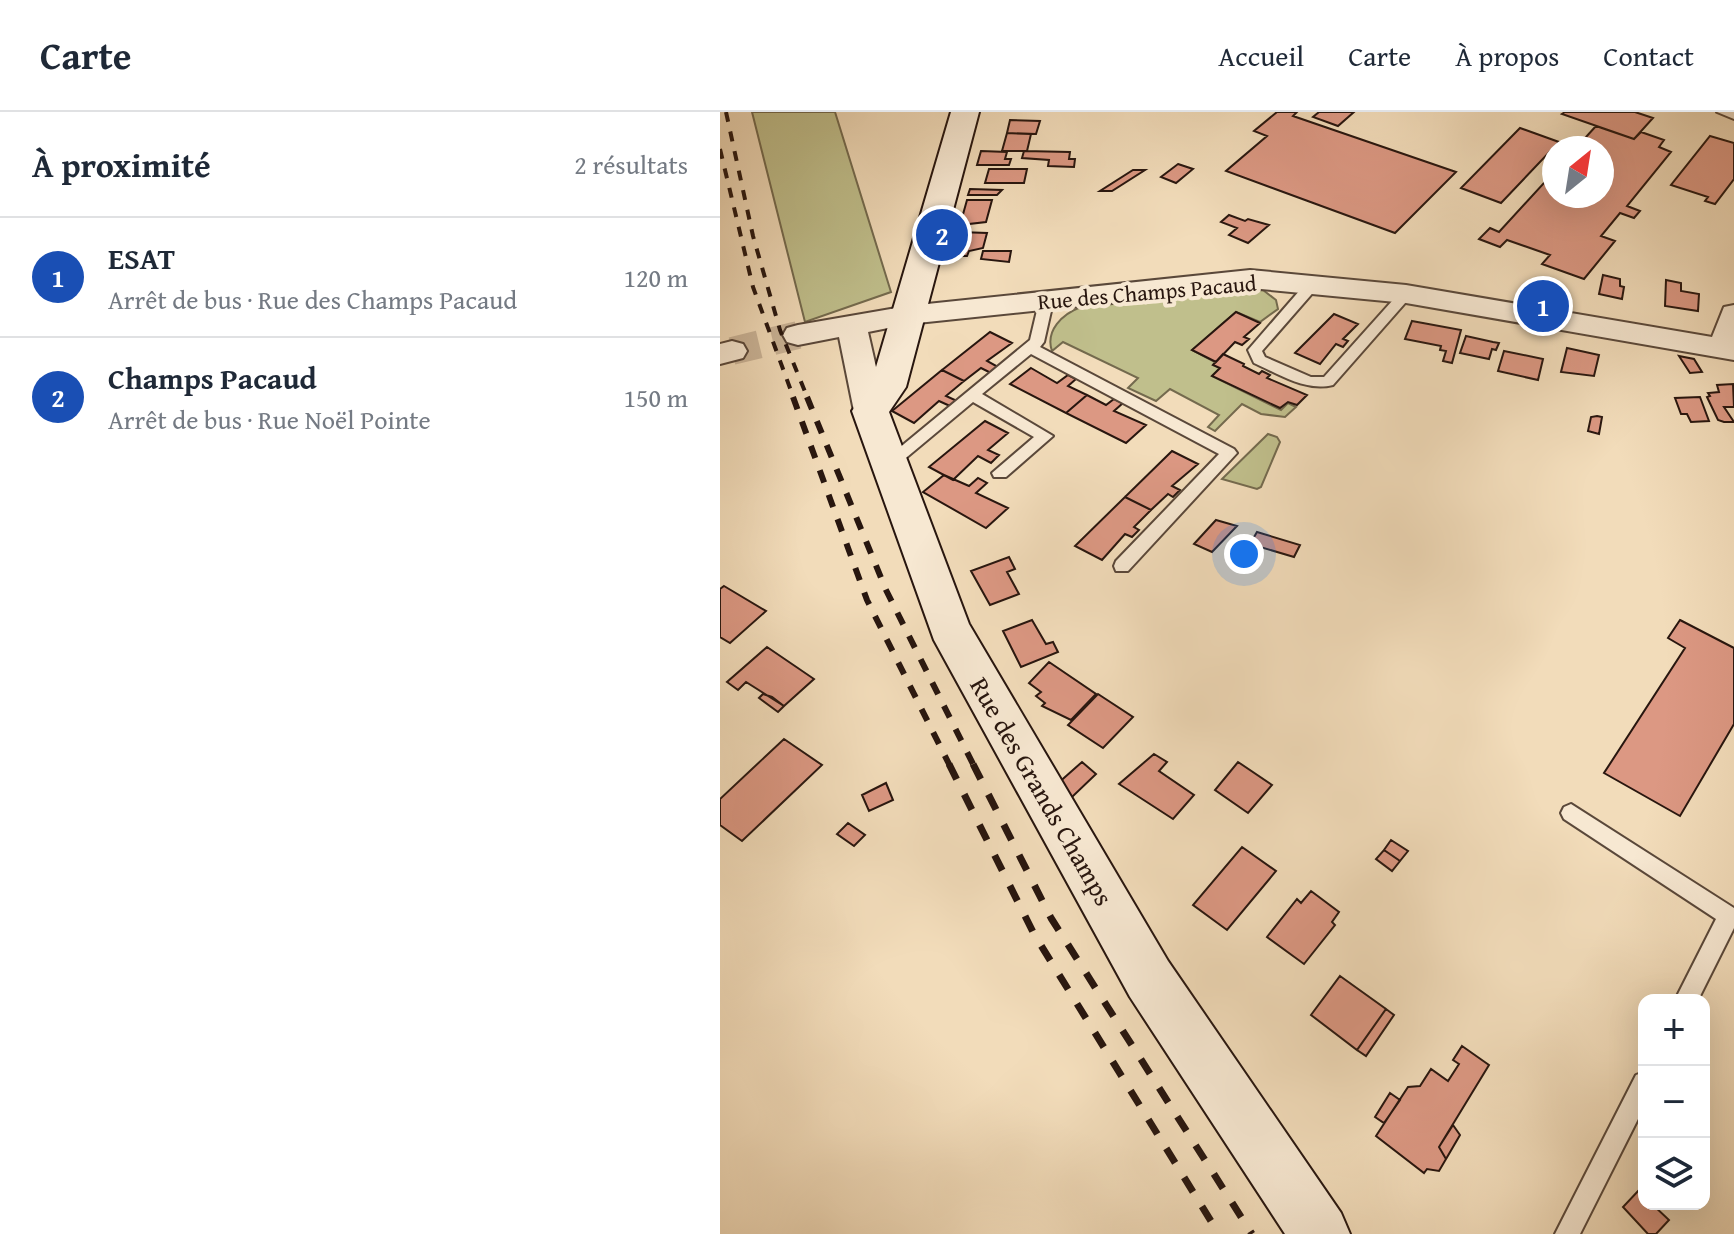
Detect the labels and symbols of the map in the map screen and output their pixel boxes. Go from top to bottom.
north arrow [1542,136,1614,208]
pin: 2 [916,205,968,265]
street label: Rue des Champs Pacaud [1036,266,1258,318]
pin: 1 [1517,276,1569,336]
your location [1224,534,1264,574]
street label: Rue des Grands Champs [961,669,1123,913]

